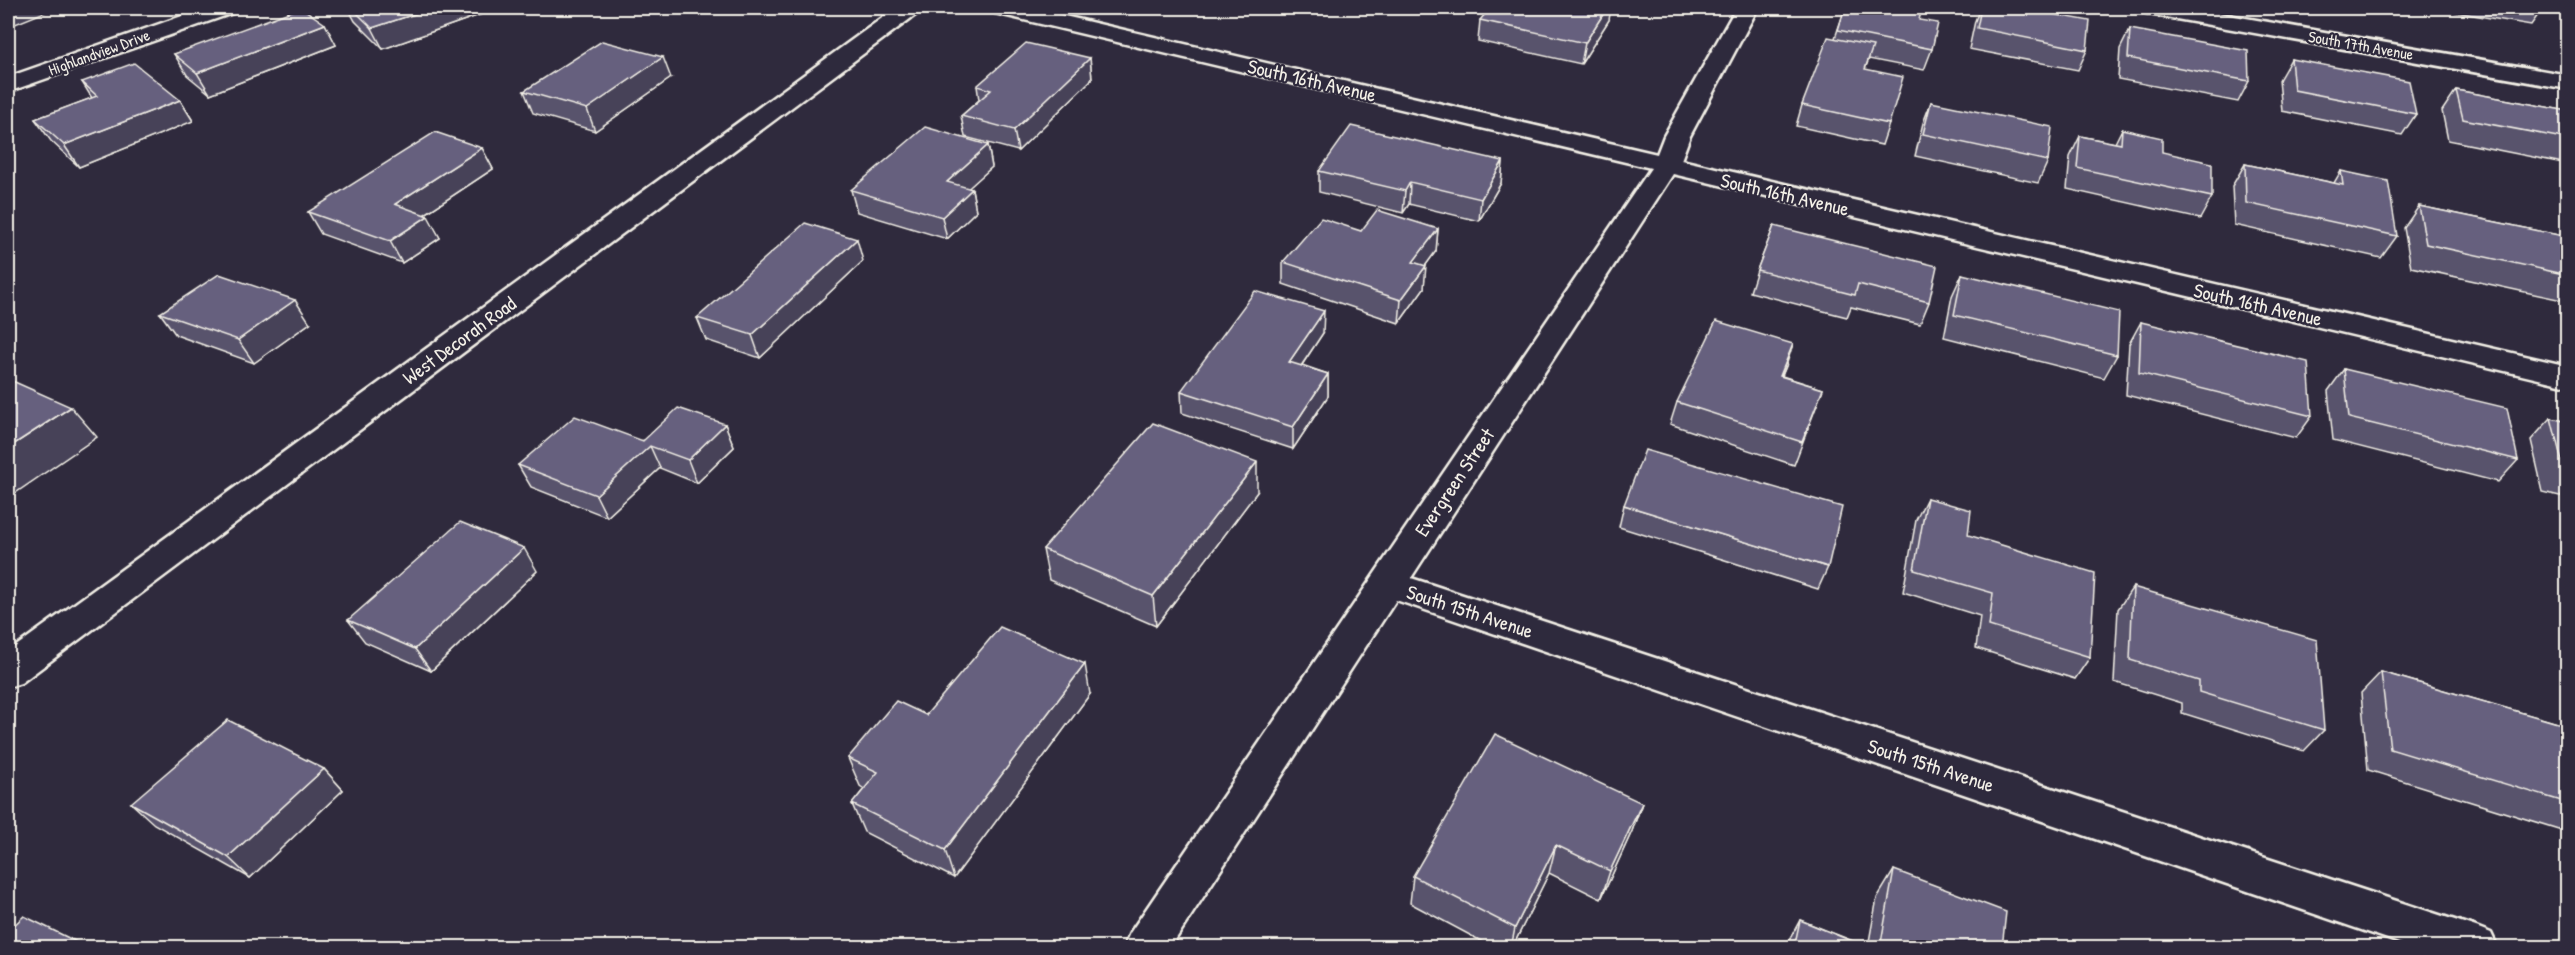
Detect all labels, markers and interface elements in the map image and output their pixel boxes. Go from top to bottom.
street label: Highlandview Drive [45,23,153,81]
street label: South 17th Avenue [2307,25,2416,65]
street label: South 16th Avenue [1245,52,1379,108]
street label: South 16th Avenue [1718,166,1852,222]
street label: South 16th Avenue [2191,276,2325,332]
street label: West Decorah Road [397,290,521,390]
street label: Evergreen Street [1408,422,1501,541]
street label: South 15th Avenue [1403,578,1537,644]
street label: South 15th Avenue [1864,732,1998,798]

